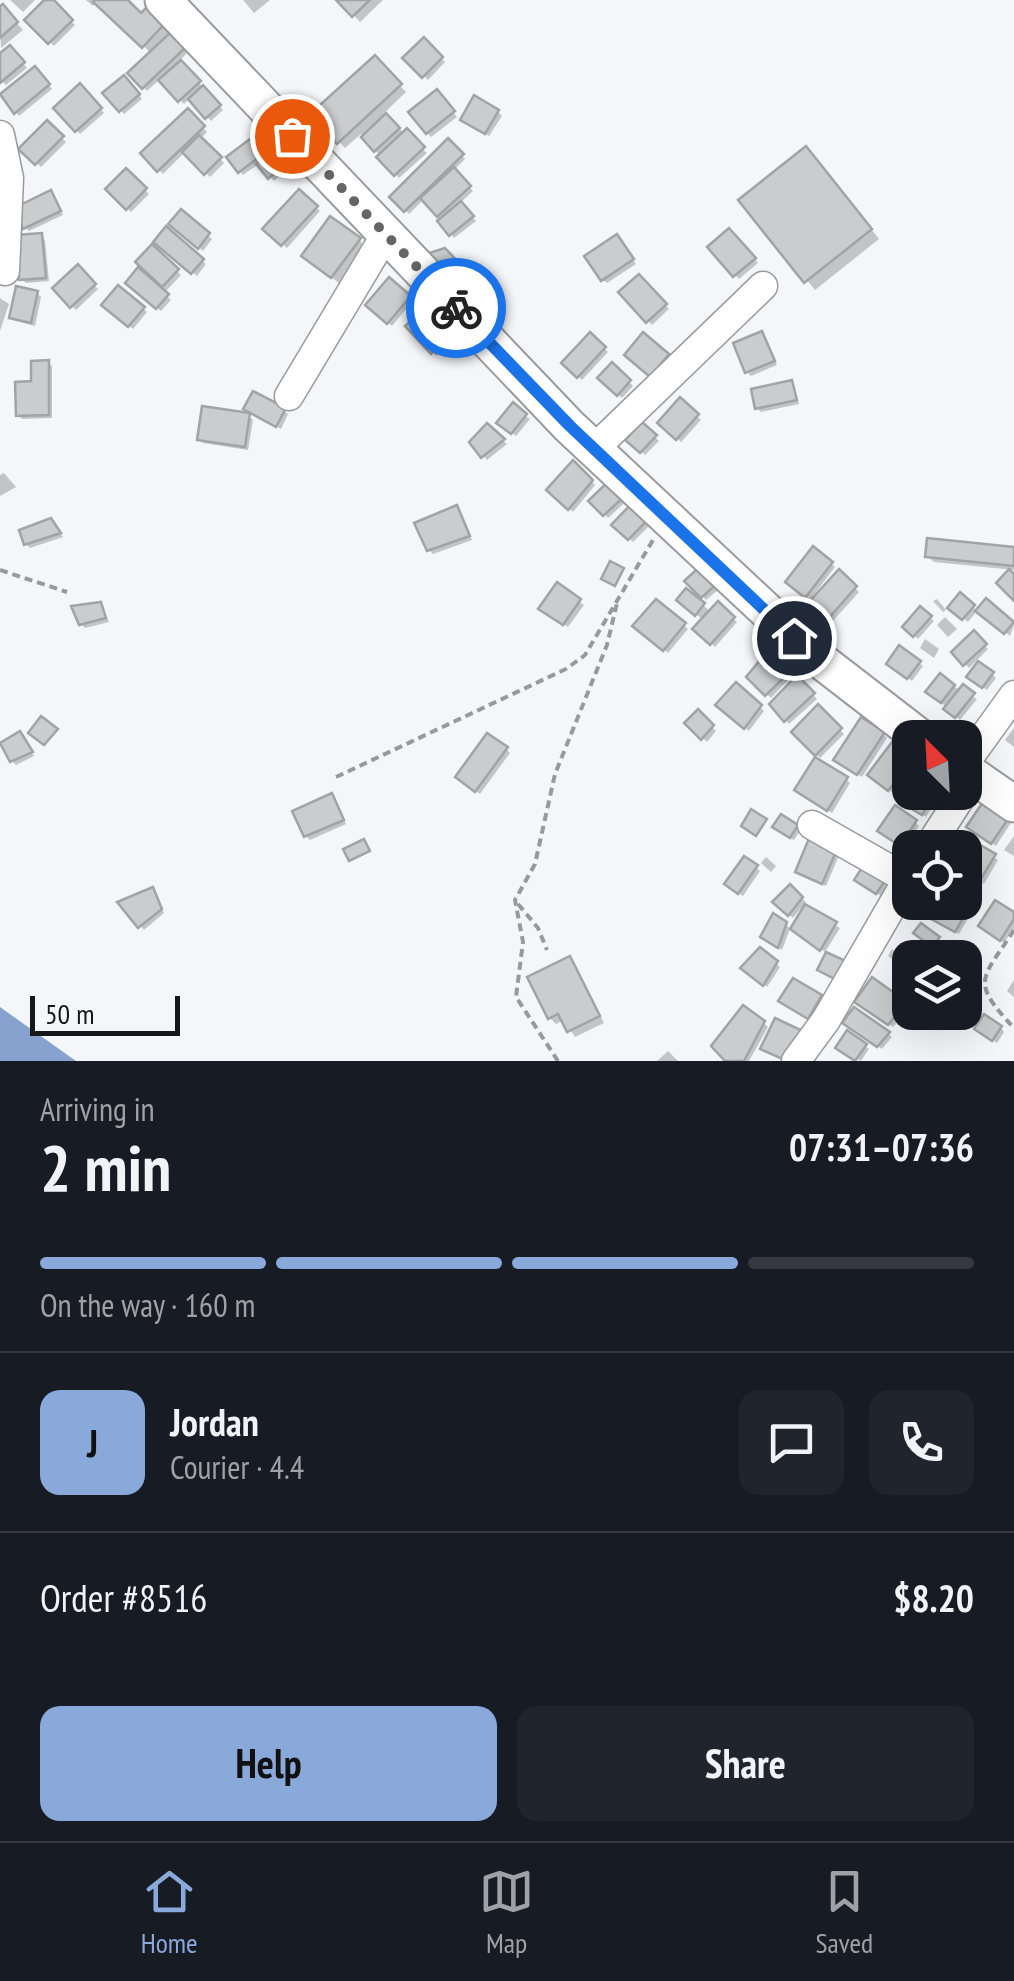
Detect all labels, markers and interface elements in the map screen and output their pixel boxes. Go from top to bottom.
pin [250,94,335,179]
icon: bag [265,109,320,164]
courier [406,258,506,358]
icon: bike [429,281,484,336]
pin [752,596,837,681]
icon: home [767,611,822,666]
north arrow [892,720,982,810]
map controls [892,720,982,1030]
button: locate [892,830,982,920]
button: layers [892,940,982,1030]
scale bar [30,991,180,1036]
text: 50 m [45,995,94,1032]
text: Arriving in [40,1088,155,1130]
text: 07:31–07:36 [789,1122,974,1171]
text: 2 min [40,1125,171,1209]
text: On the way · 160 m [40,1284,255,1326]
button: chat [739,1390,844,1495]
button: phone [869,1390,974,1495]
text: Jordan [170,1397,259,1446]
text: J [87,1418,98,1467]
text: Courier · 4.4 [170,1446,304,1488]
text: Order #8516 [40,1573,207,1622]
text: $8.20 [893,1573,974,1622]
button: Help [40,1706,497,1821]
button: Share [517,1706,974,1821]
tab: Home [141,1864,198,1961]
tab: Map [479,1864,534,1961]
tab: Saved [816,1864,873,1961]

